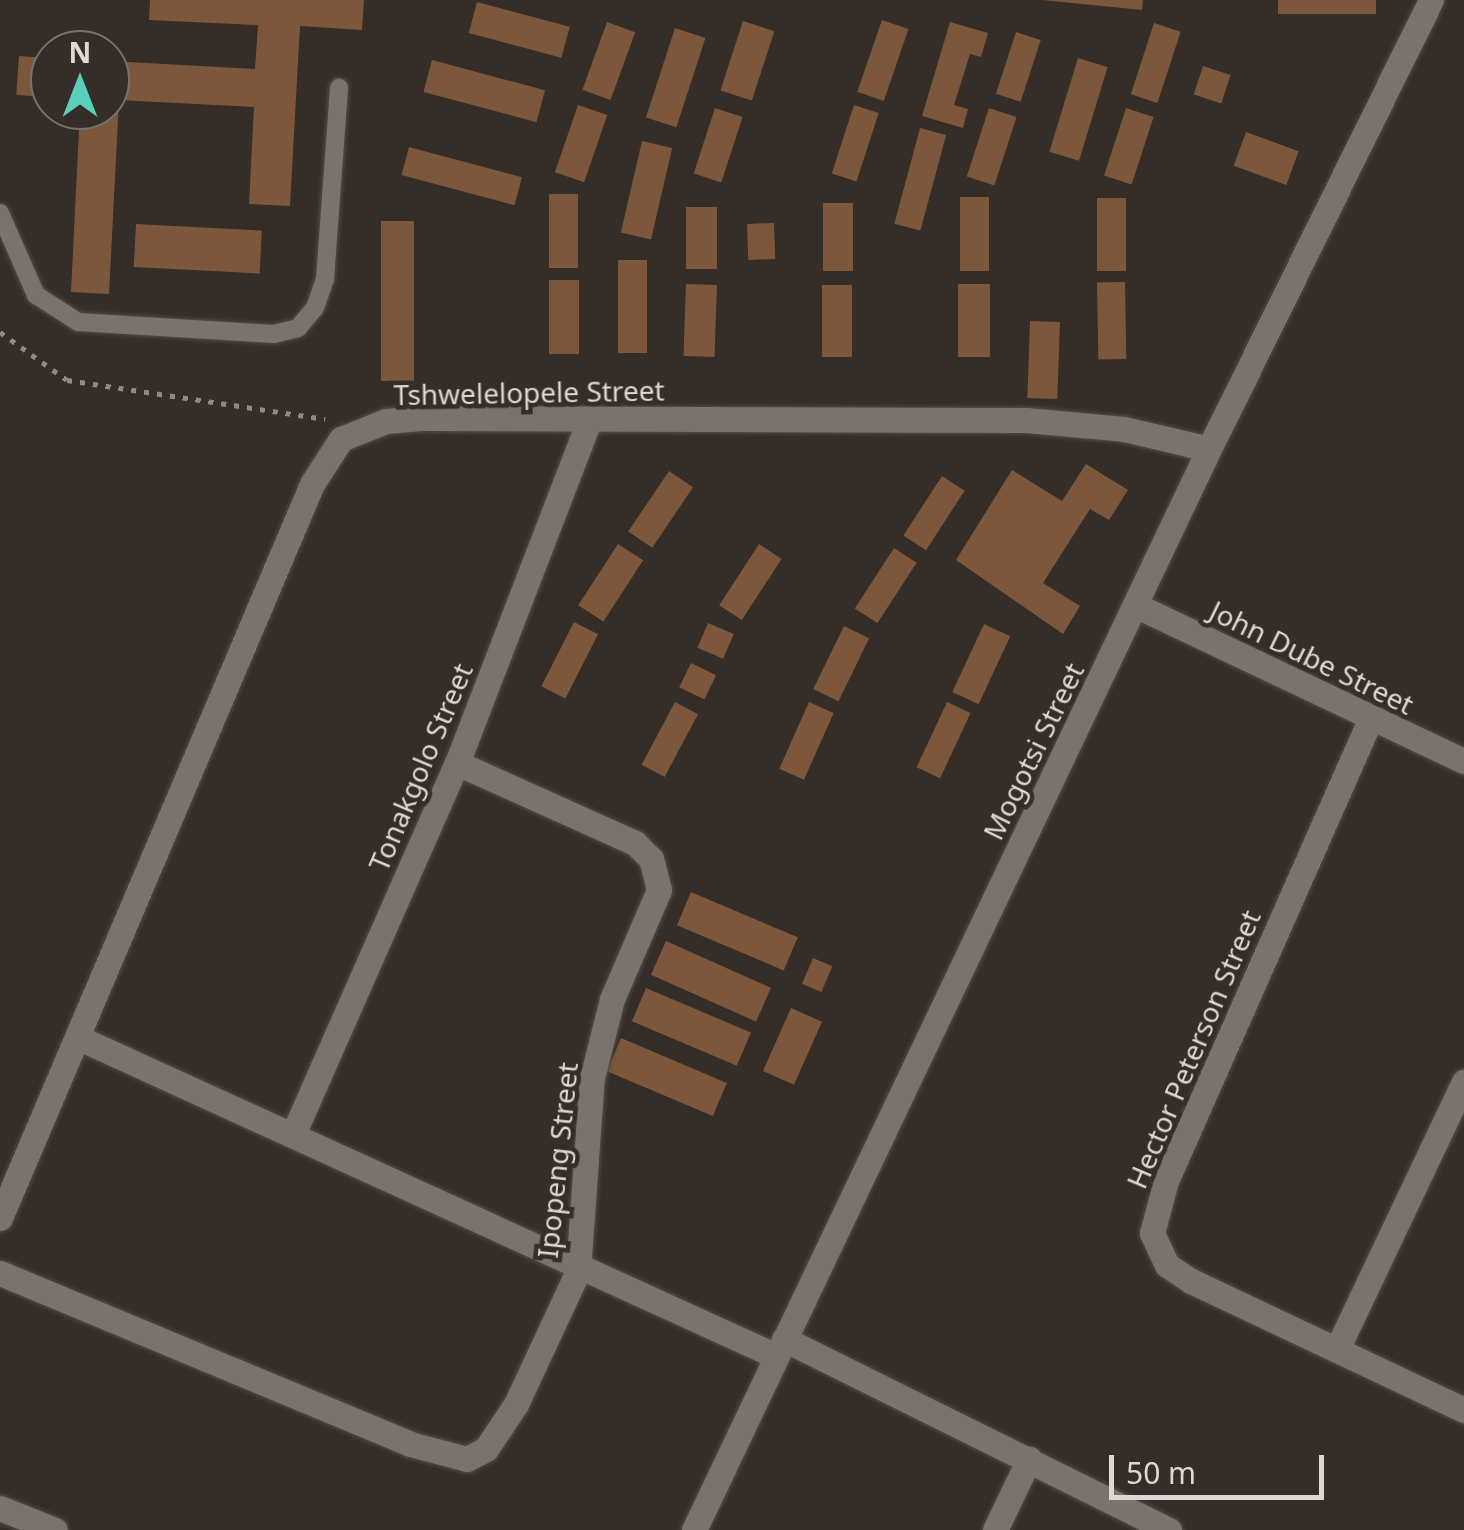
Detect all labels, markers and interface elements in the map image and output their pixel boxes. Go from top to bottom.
north arrow [30,30,130,130]
text: N [69,33,91,71]
street label: Tshwelelopele Street [393,373,665,411]
street label: John Dube Street [1205,593,1419,721]
street label: Mogotsi Street [976,657,1090,845]
street label: Tonakgolo Street [361,658,479,876]
street label: Hector Peterson Street [1119,905,1267,1193]
street label: Ipopeng Street [530,1060,584,1260]
scale bar [1114,1435,1329,1497]
text: 50 m [1126,1452,1196,1493]

